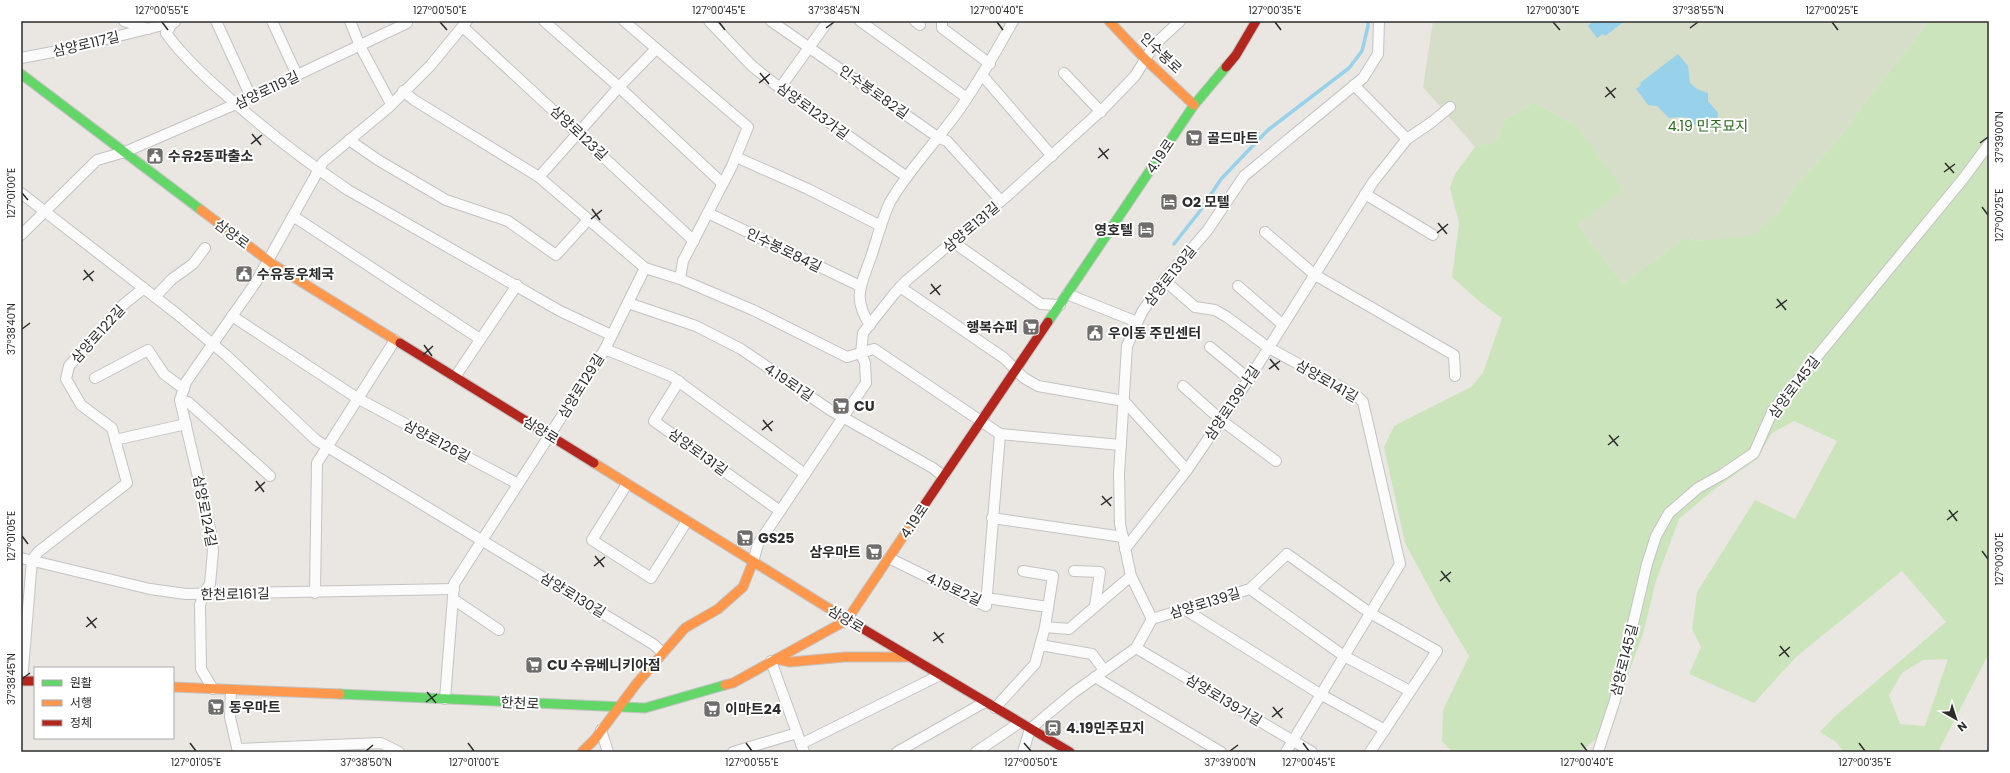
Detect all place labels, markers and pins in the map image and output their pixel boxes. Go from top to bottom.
supermarket icon: 골드마트 [1184,128,1204,148]
place label: 골드마트 [1207,128,1259,148]
public building icon: 수유2동파출소 [145,146,165,166]
place label: 수유2동파출소 [168,146,253,166]
hotel icon: O2 모텔 [1159,192,1179,212]
place label: O2 모텔 [1182,192,1230,212]
place label: 영호텔 [1094,220,1133,240]
hotel icon: 영호텔 [1136,220,1156,240]
public building icon: 수유동우체국 [234,264,254,284]
place label: 수유동우체국 [257,264,334,284]
place label: 행복슈퍼 [966,317,1018,337]
supermarket icon: 행복슈퍼 [1021,317,1041,337]
public building icon: 우이동 주민센터 [1085,323,1105,343]
place label: 우이동 주민센터 [1108,323,1201,343]
supermarket icon: CU [831,396,851,416]
place label: CU [854,396,875,416]
supermarket icon: GS25 [735,528,755,548]
place label: GS25 [758,528,794,548]
place label: 삼우마트 [809,542,861,562]
supermarket icon: 삼우마트 [864,542,884,562]
supermarket icon: CU 수유베니키아점 [524,655,544,675]
place label: CU 수유베니키아점 [547,655,661,675]
supermarket icon: 동우마트 [206,697,226,717]
place label: 동우마트 [229,697,281,717]
supermarket icon: 이마트24 [702,699,722,719]
place label: 이마트24 [725,699,781,719]
station icon: 4.19민주묘지 [1043,718,1063,738]
place label: 4.19민주묘지 [1066,718,1145,738]

